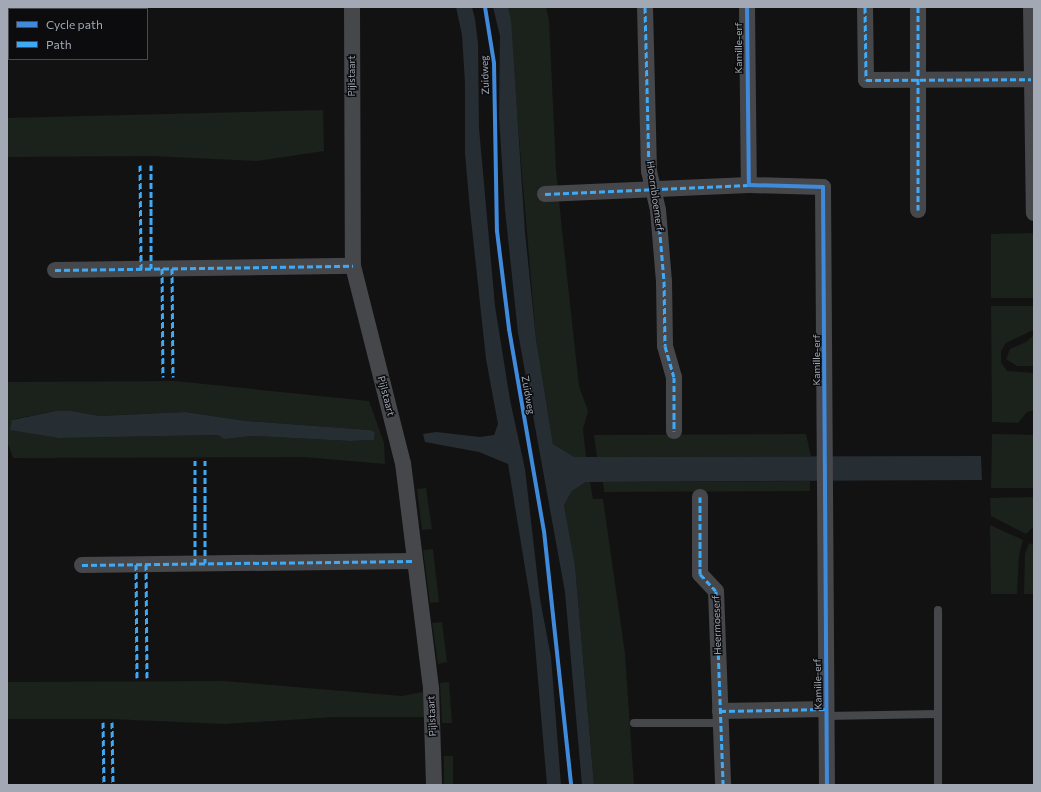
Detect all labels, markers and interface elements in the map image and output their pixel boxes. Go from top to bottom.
legend [8,8,148,60]
text: Cycle path [46,17,103,31]
street label: Kamille-erf [733,22,745,74]
text: Path [46,37,72,51]
street label: Pijlstaart [346,55,358,97]
street label: Zuidweg [478,55,492,95]
street label: Hoornbloemerf [644,160,666,232]
street label: Kamille-erf [811,334,823,386]
street label: Pijlstaart [375,375,397,417]
street label: Zuidweg [519,375,537,415]
street label: Heermoeserf [710,595,724,655]
street label: Kamille-erf [812,658,824,710]
street label: Pijlstaart [425,695,439,737]

